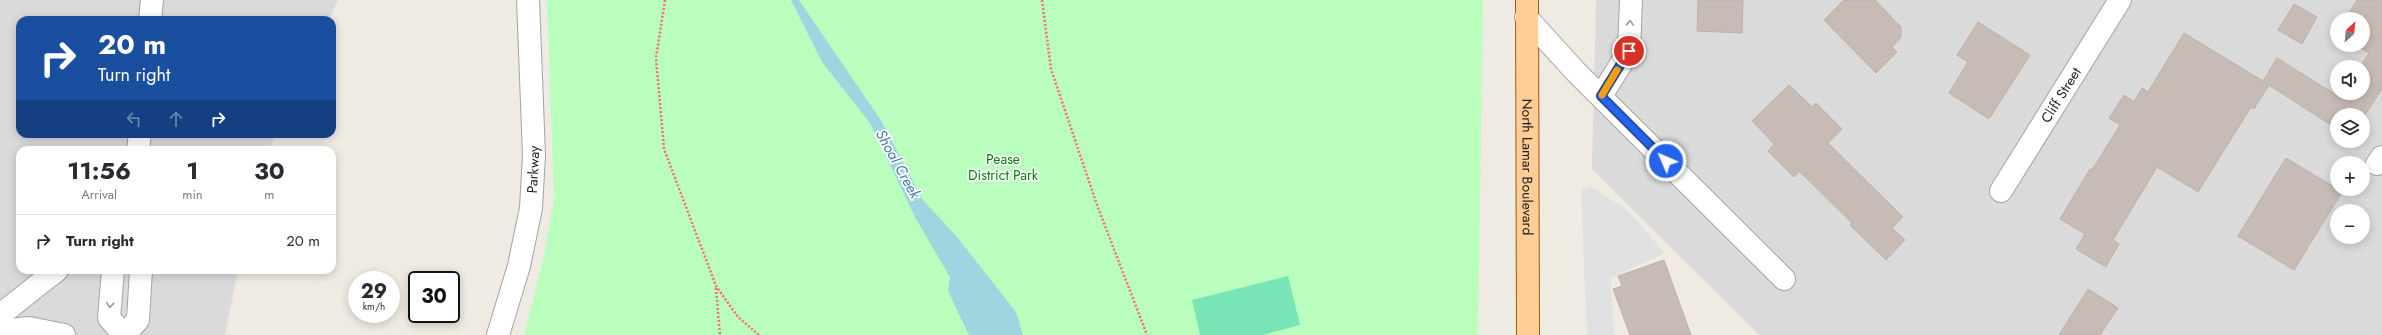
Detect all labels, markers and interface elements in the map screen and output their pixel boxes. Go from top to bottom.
north arrow [2330,12,2370,52]
map controls [2330,12,2370,244]
one-way arrow [1626,20,1634,26]
text: 20 m [98,24,166,65]
icon: right [32,32,84,84]
pin [1612,34,1646,68]
icon: arrive [1618,40,1640,62]
button: sound [2330,60,2370,100]
text: Turn right [98,62,170,88]
street label: Cliff Street [2036,63,2086,127]
street label: North Lamar Boulevard [1517,99,1538,235]
icon: left [123,108,145,130]
icon: ahead [165,108,187,130]
icon: right [207,108,229,130]
button: layers [2330,108,2370,148]
water label: Shoal Creek [870,125,926,203]
position arrow [1645,140,1687,182]
street label: Parkway [522,144,544,194]
park label: Pease District Park [968,149,1039,185]
text: 11:56 [67,153,131,188]
text: 1 [186,153,199,188]
text: 30 [254,153,285,188]
button: + [2330,156,2370,196]
text: Arrival [81,185,117,204]
text: min [182,185,203,204]
text: m [264,185,274,204]
button: − [2330,204,2370,244]
icon: right [32,230,54,252]
text: Turn right [66,230,134,252]
text: 20 m [286,230,320,252]
speed limit sign: 30 [408,271,460,323]
text: 29 [361,277,387,306]
text: km/h [363,299,385,314]
one-way arrow [106,302,115,308]

